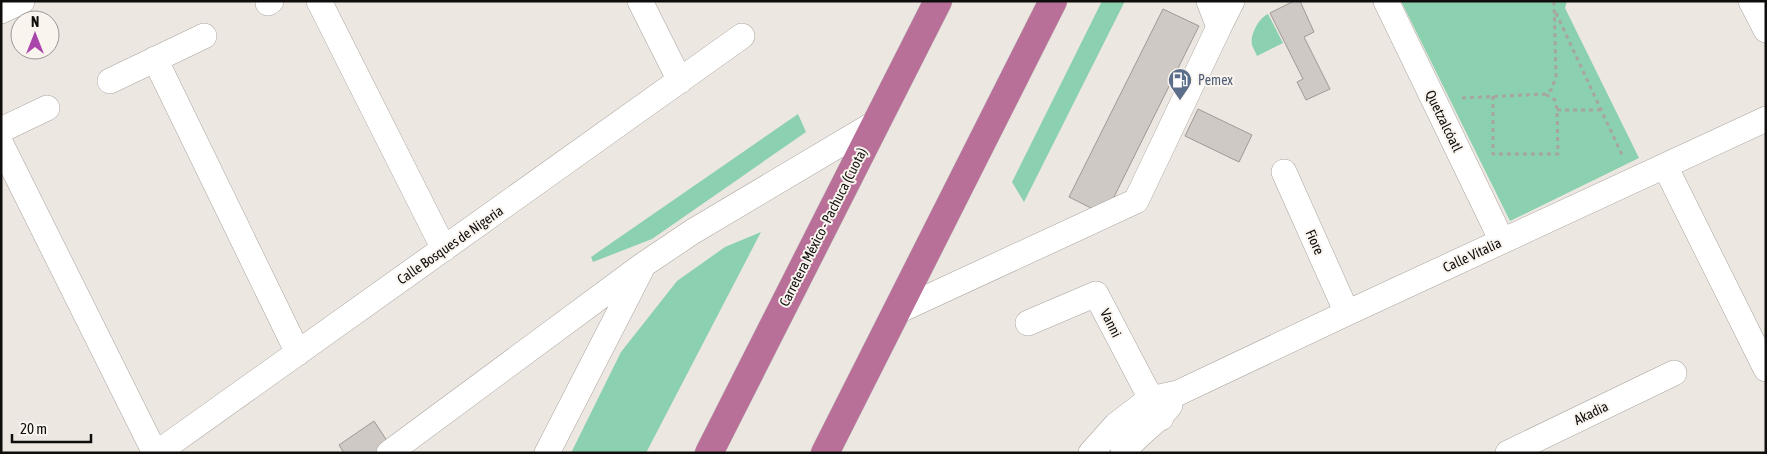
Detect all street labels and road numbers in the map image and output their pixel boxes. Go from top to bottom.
street label: Quetzalcóatl [1422,88,1466,155]
street label: Carretera México - Pachuca (Cuota) [776,145,870,309]
street label: Calle Bosques de Nigeria [394,202,506,288]
street label: Fiore [1302,227,1328,257]
street label: Calle Vitalia [1440,235,1504,275]
street label: Vanni [1097,306,1125,340]
street label: Akadia [1571,398,1611,428]

